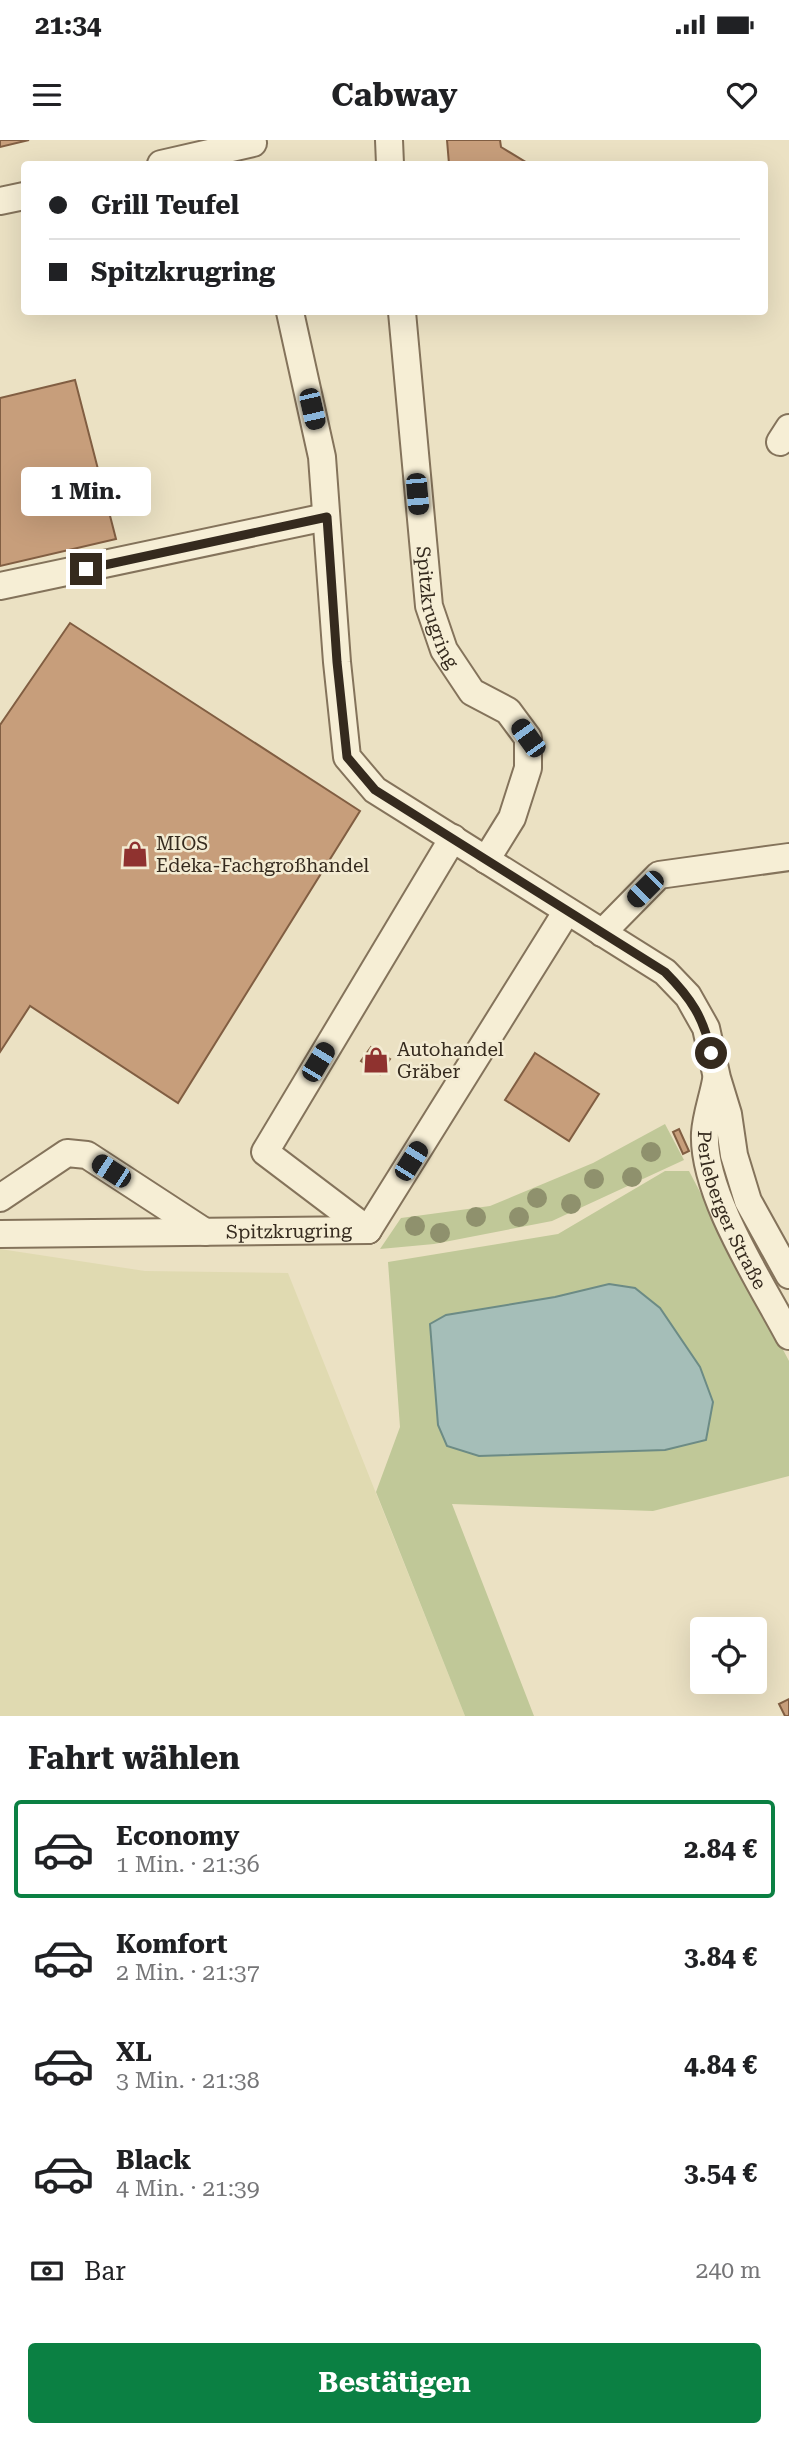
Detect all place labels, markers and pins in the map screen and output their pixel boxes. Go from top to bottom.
place label: MIOS Edeka-Fachgroßhandel [156,832,369,877]
shop icon: MIOS Edeka-Fachgroßhandel [120,839,150,869]
place label: Autohandel Gräber [397,1038,504,1083]
shop icon: Autohandel Gräber [361,1045,391,1075]

